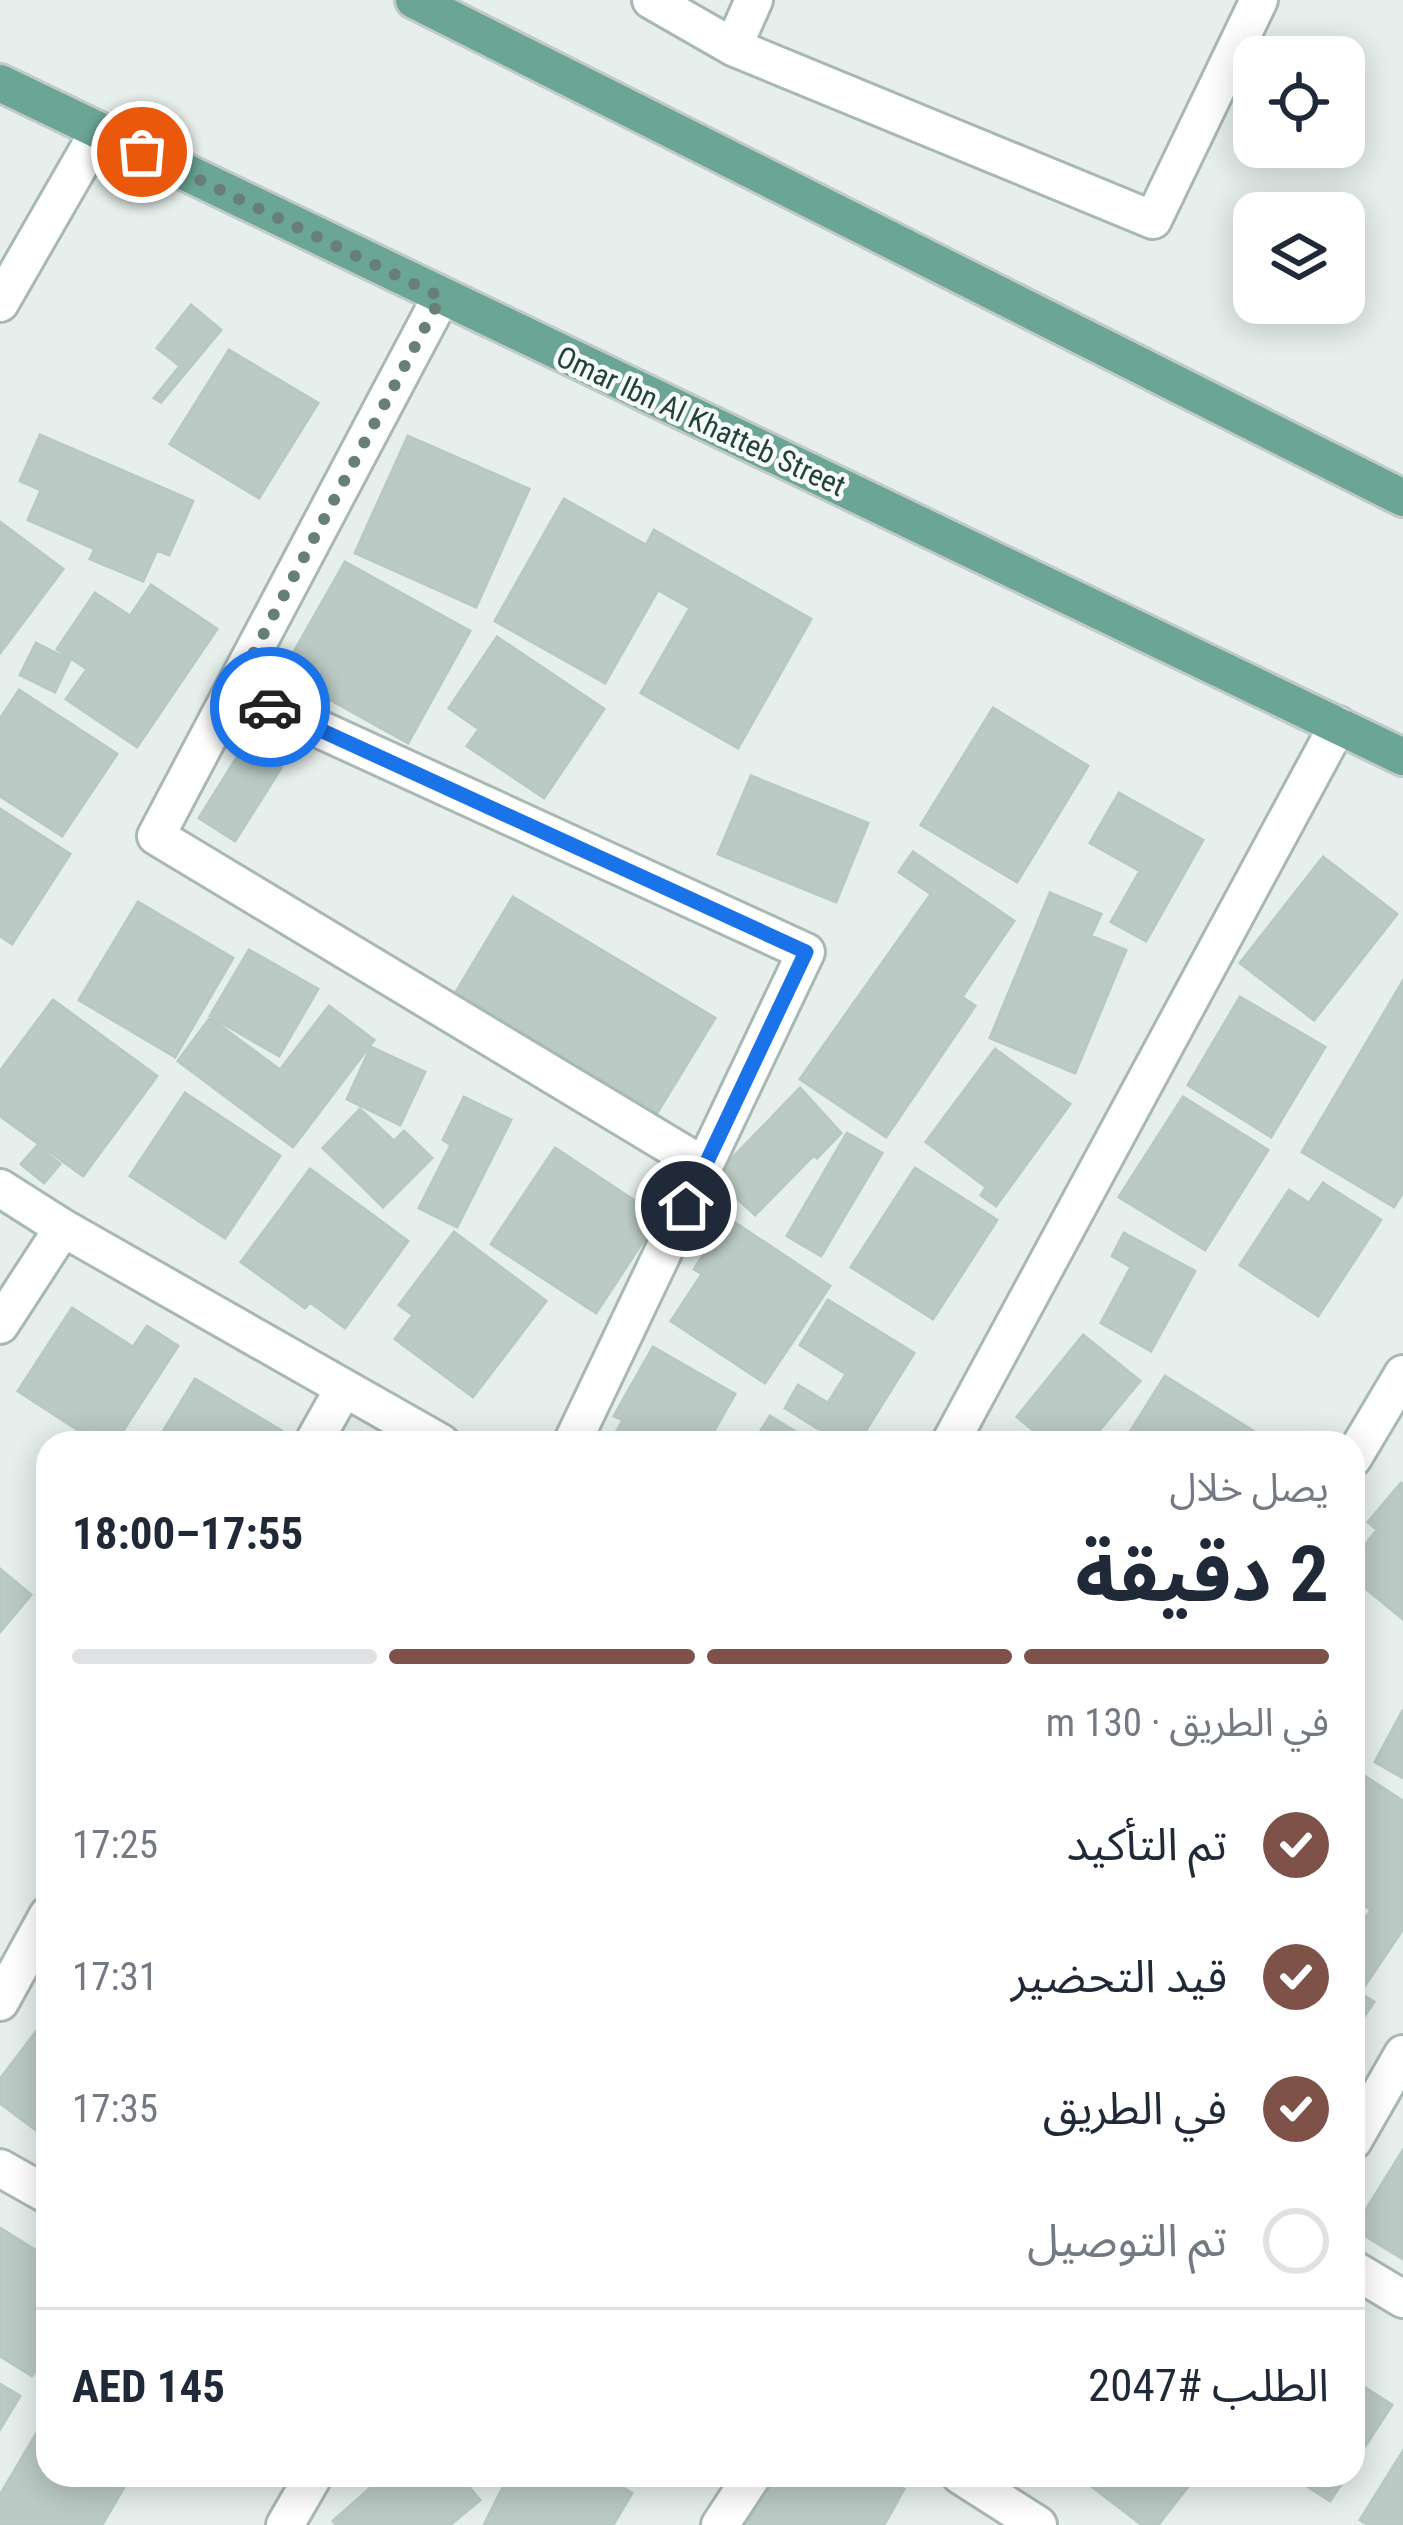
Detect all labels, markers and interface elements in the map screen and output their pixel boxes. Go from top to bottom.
map controls [1233,36,1365,324]
button: locate [1233,36,1365,168]
pin [91,101,193,203]
icon: bag [109,119,175,185]
button: layers [1233,192,1365,324]
street label: Omar Ibn Al Khatteb Street [551,339,851,503]
courier [210,647,330,767]
icon: car [237,674,303,740]
pin [635,1155,737,1257]
icon: home [653,1173,719,1239]
text: يصل خلال [1169,1465,1329,1511]
text: 17:55–18:00 [72,1507,303,1560]
text: 2 دقيقة [1075,1529,1329,1620]
text: في الطريق · 130 m [1046,1700,1329,1746]
icon: check [1263,1812,1329,1878]
text: تم التأكيد [1066,1818,1227,1871]
text: 17:25 [72,1822,158,1868]
icon: check [1263,1944,1329,2010]
text: قيد التحضير [1011,1950,1227,2003]
text: 17:31 [72,1954,158,2000]
icon: check [1263,2076,1329,2142]
text: في الطريق [1043,2082,1227,2135]
text: 17:35 [72,2086,158,2132]
text: تم التوصيل [1027,2214,1227,2267]
text: الطلب #2047 [1088,2359,1329,2412]
text: AED 145 [72,2360,225,2413]

